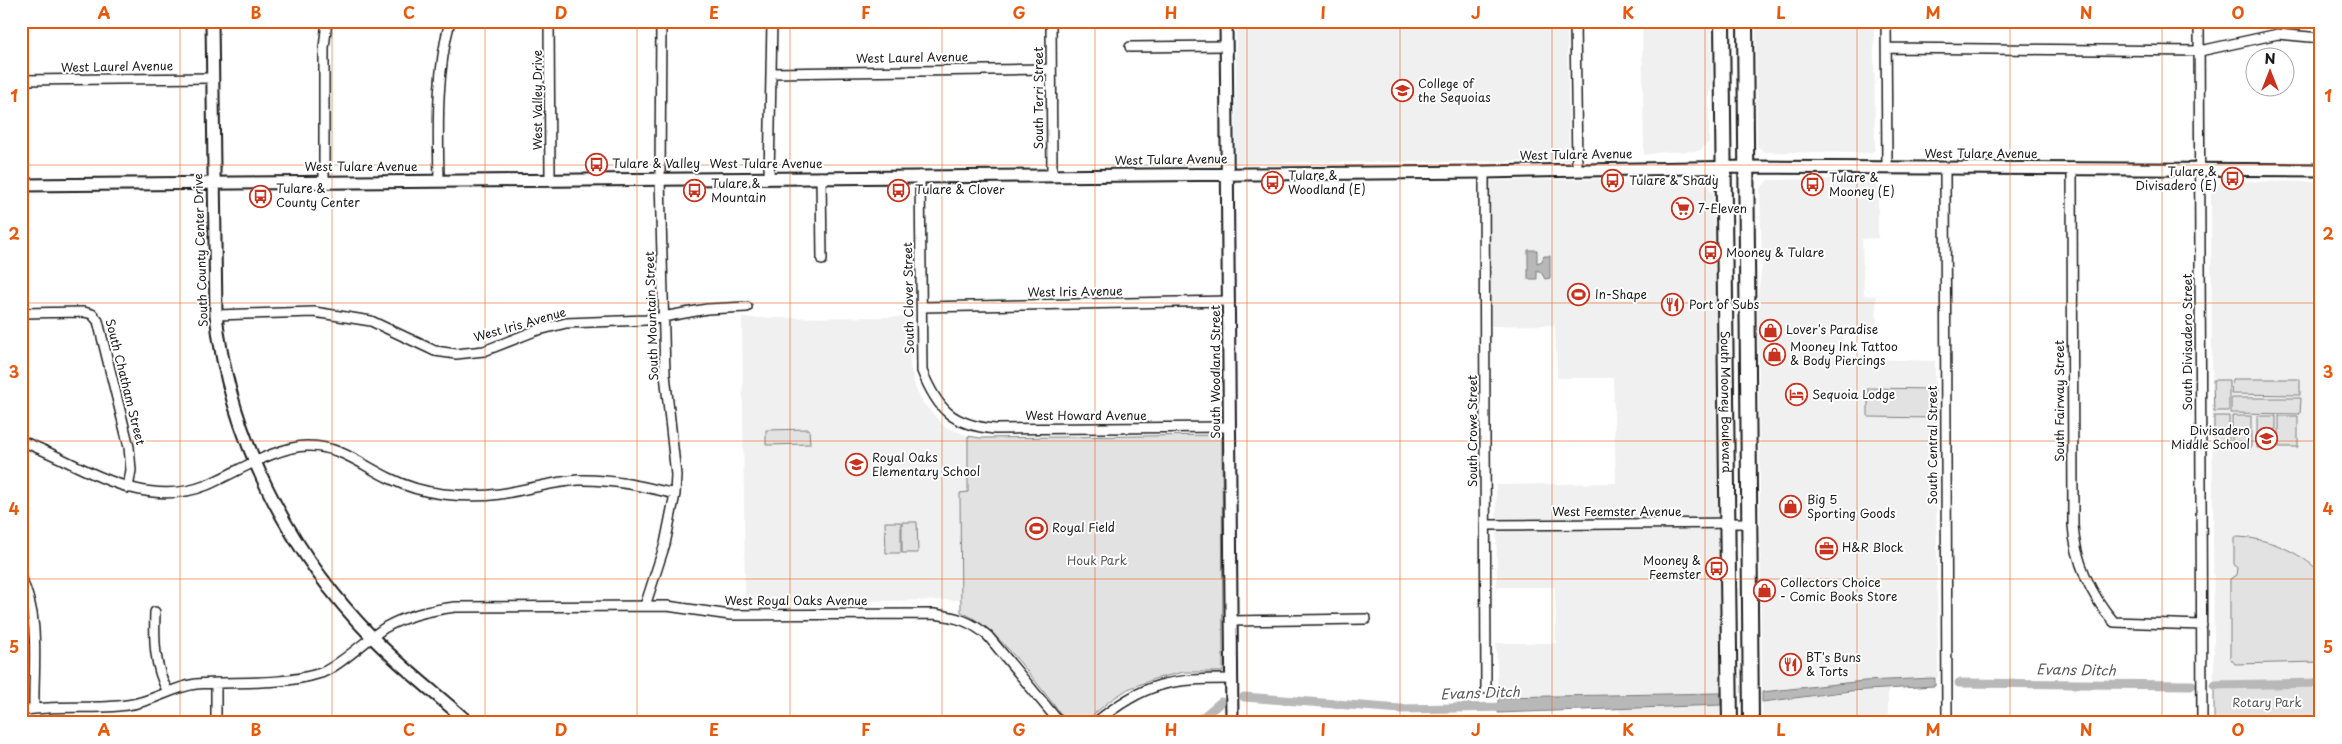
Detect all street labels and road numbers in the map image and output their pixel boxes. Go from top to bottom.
street label: West Laurel Avenue [856,47,969,67]
street label: South Terri Street [1029,47,1047,149]
street label: West Valley Drive [528,50,546,150]
street label: West Laurel Avenue [61,56,174,76]
street label: West Tulare Avenue [1519,144,1633,164]
street label: West Tulare Avenue [1925,144,2038,162]
street label: West Tulare Avenue [1114,149,1228,169]
street label: West Tulare Avenue [710,154,823,172]
street label: West Tulare Avenue [305,157,418,175]
street label: South County Center Drive [188,173,212,327]
street label: South Clover Street [898,242,918,354]
street label: South Mountain Street [640,251,662,381]
street label: South Divisadero Street [2178,274,2196,410]
street label: West Iris Avenue [1027,281,1123,301]
street label: West Iris Avenue [471,302,568,346]
street label: South Woodland Street [1206,305,1224,439]
street label: South Chatham Street [102,317,150,447]
street label: South Mooney Boulevard [1717,331,1737,474]
street label: South Fairway Street [2050,340,2068,462]
street label: South Crowe Street [1463,375,1481,487]
street label: South Central Street [1923,386,1941,504]
street label: West Howard Avenue [1025,406,1147,424]
street label: West Feemster Avenue [1552,502,1682,520]
street label: West Royal Oaks Avenue [724,591,868,609]

